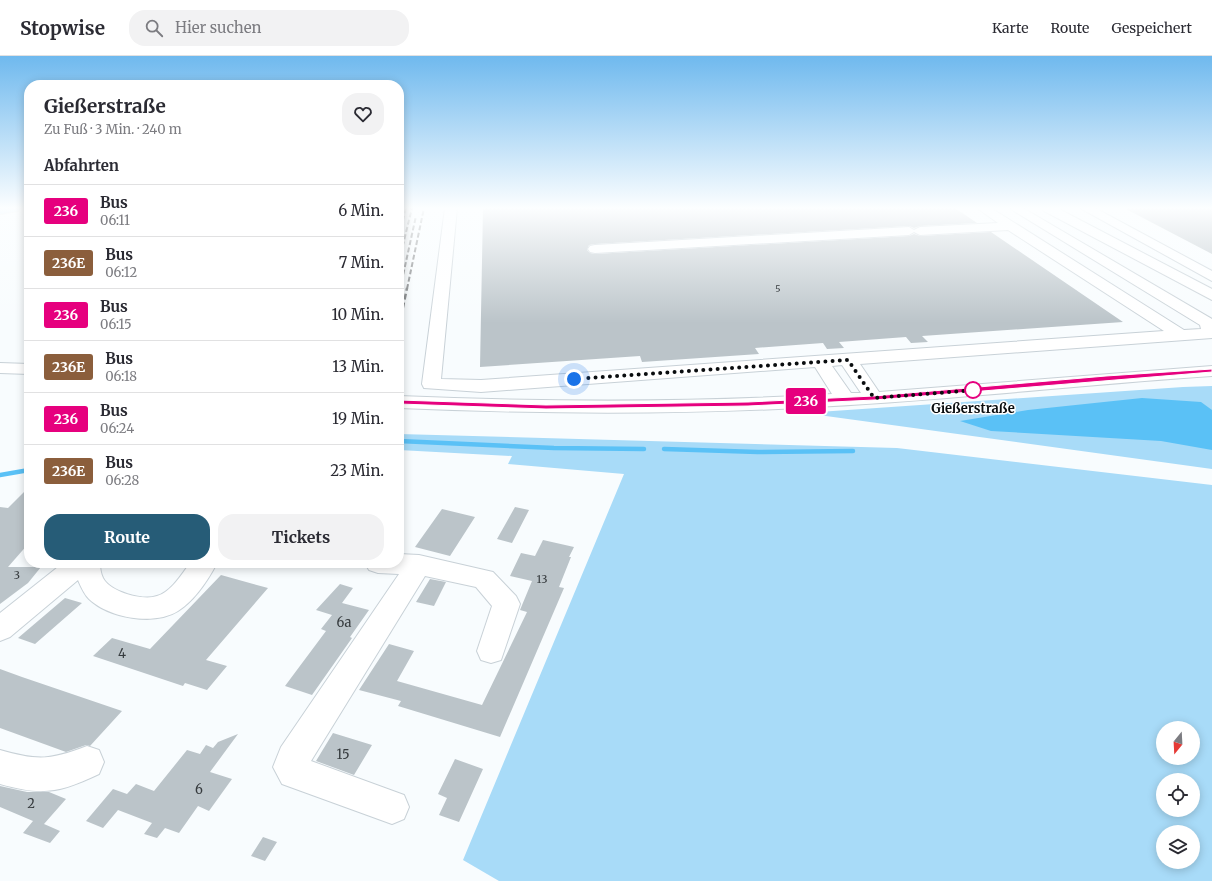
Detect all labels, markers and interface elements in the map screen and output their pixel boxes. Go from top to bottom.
search box [129,10,409,46]
text: Stopwise [20,16,105,40]
icon: search [143,17,165,39]
text: Hier suchen [175,18,261,37]
text: Karte [992,19,1028,37]
text: Route [1050,19,1089,37]
text: Gespeichert [1111,19,1192,37]
button: heart [342,93,384,135]
text: Gießerstraße [44,94,166,118]
text: Zu Fuß · 3 Min. · 240 m [44,121,182,138]
text: Abfahrten [44,156,119,175]
text: Bus [100,193,128,212]
text: 6 Min. [338,201,384,220]
text: 236 [54,202,78,220]
text: 06:11 [100,212,130,229]
text: Bus [105,245,133,264]
text: 7 Min. [339,253,384,272]
text: 236E [52,254,85,272]
text: 06:12 [105,264,137,281]
house number: 5 [775,283,781,294]
text: Bus [100,297,128,316]
text: 10 Min. [331,305,384,324]
text: 236 [54,306,78,324]
text: 06:15 [100,316,132,333]
text: Bus [105,349,133,368]
text: 13 Min. [332,357,384,376]
text: 236E [52,358,85,376]
text: 06:18 [105,368,137,385]
your location [564,369,584,389]
marker: Gießerstraße [964,381,982,399]
line badge: 236 [783,388,829,414]
text: 236 [794,392,818,410]
place label: Gießerstraße [931,400,1015,417]
text: Bus [100,401,128,420]
text: 19 Min. [332,409,384,428]
text: 236 [54,410,78,428]
text: 06:24 [100,420,134,437]
text: Bus [105,453,133,472]
text: 23 Min. [330,461,384,480]
text: 236E [52,462,85,480]
text: 06:28 [105,472,139,489]
button: Route [44,514,210,560]
button: Tickets [218,514,384,560]
house number: 3 [14,568,20,582]
house number: 13 [537,572,547,586]
house number: 6a [336,614,352,631]
house number: 4 [118,645,126,662]
north arrow [1156,721,1200,765]
map controls [1156,721,1200,869]
house number: 15 [336,746,350,763]
button: locate [1156,773,1200,817]
house number: 6 [195,781,203,798]
house number: 2 [27,795,35,812]
button: layers [1156,825,1200,869]

